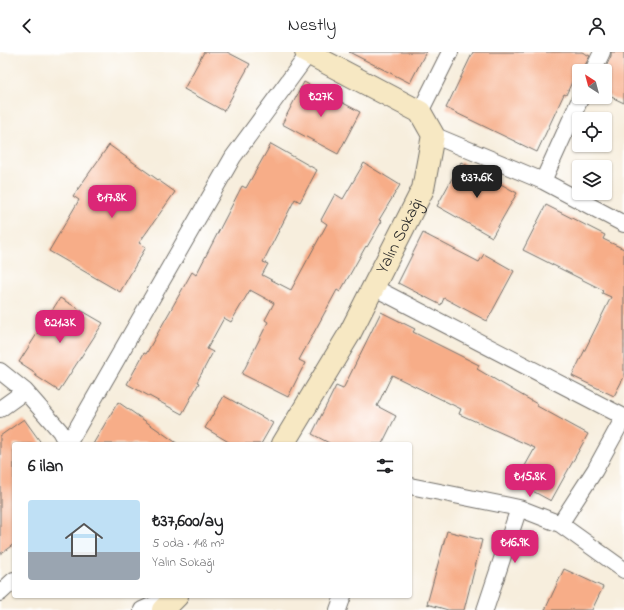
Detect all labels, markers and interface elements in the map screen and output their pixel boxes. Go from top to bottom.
text: Nestly [288,13,336,39]
icon: back [16,15,38,37]
icon: person [586,15,608,37]
north arrow [572,64,612,104]
map controls [572,64,612,200]
pin: ₺27K [297,84,345,118]
text: ₺27K [309,87,333,106]
button: locate [572,112,612,152]
button: layers [572,160,612,200]
pin: ₺37.6K [444,165,510,199]
text: ₺37.6K [461,168,493,187]
pin: ₺17.8K [79,185,145,219]
text: ₺17.8K [97,188,127,207]
street label: Yalın Sokağı [370,193,430,278]
pin: ₺21.3K [27,310,93,344]
text: ₺21.3K [44,313,76,332]
text: 6 ilan [28,454,63,479]
icon: filters [374,455,396,477]
pin: ₺15.8K [497,464,563,498]
text: ₺15.8K [514,467,546,486]
text: ₺37,600/ay [152,509,224,534]
icon: home [60,516,108,564]
pin: ₺16.9K [482,530,548,564]
text: ₺16.9K [500,533,530,552]
text: 5 oda · 148 m² [152,534,225,553]
text: Yalın Sokağı [152,553,215,572]

